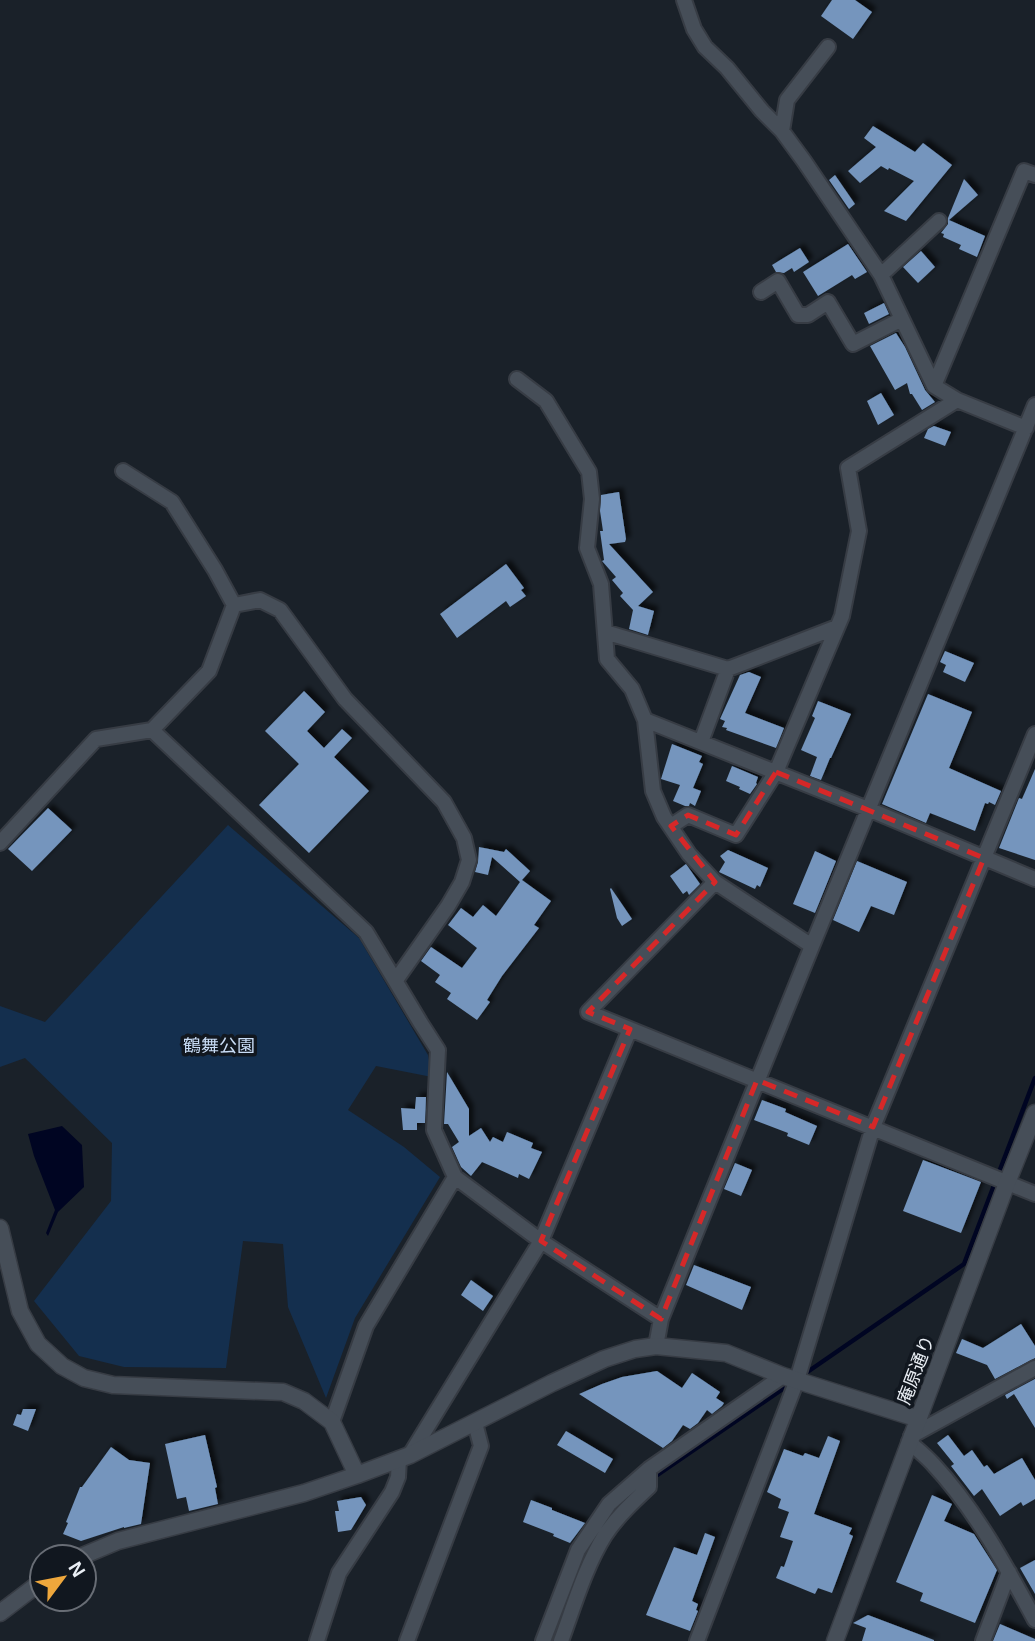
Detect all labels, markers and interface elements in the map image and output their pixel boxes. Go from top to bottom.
park label: 鶴舞公園 [183,1036,255,1056]
street label: 庵原通り [894,1333,938,1407]
north arrow [28,1543,98,1613]
text: N [64,1558,90,1581]

